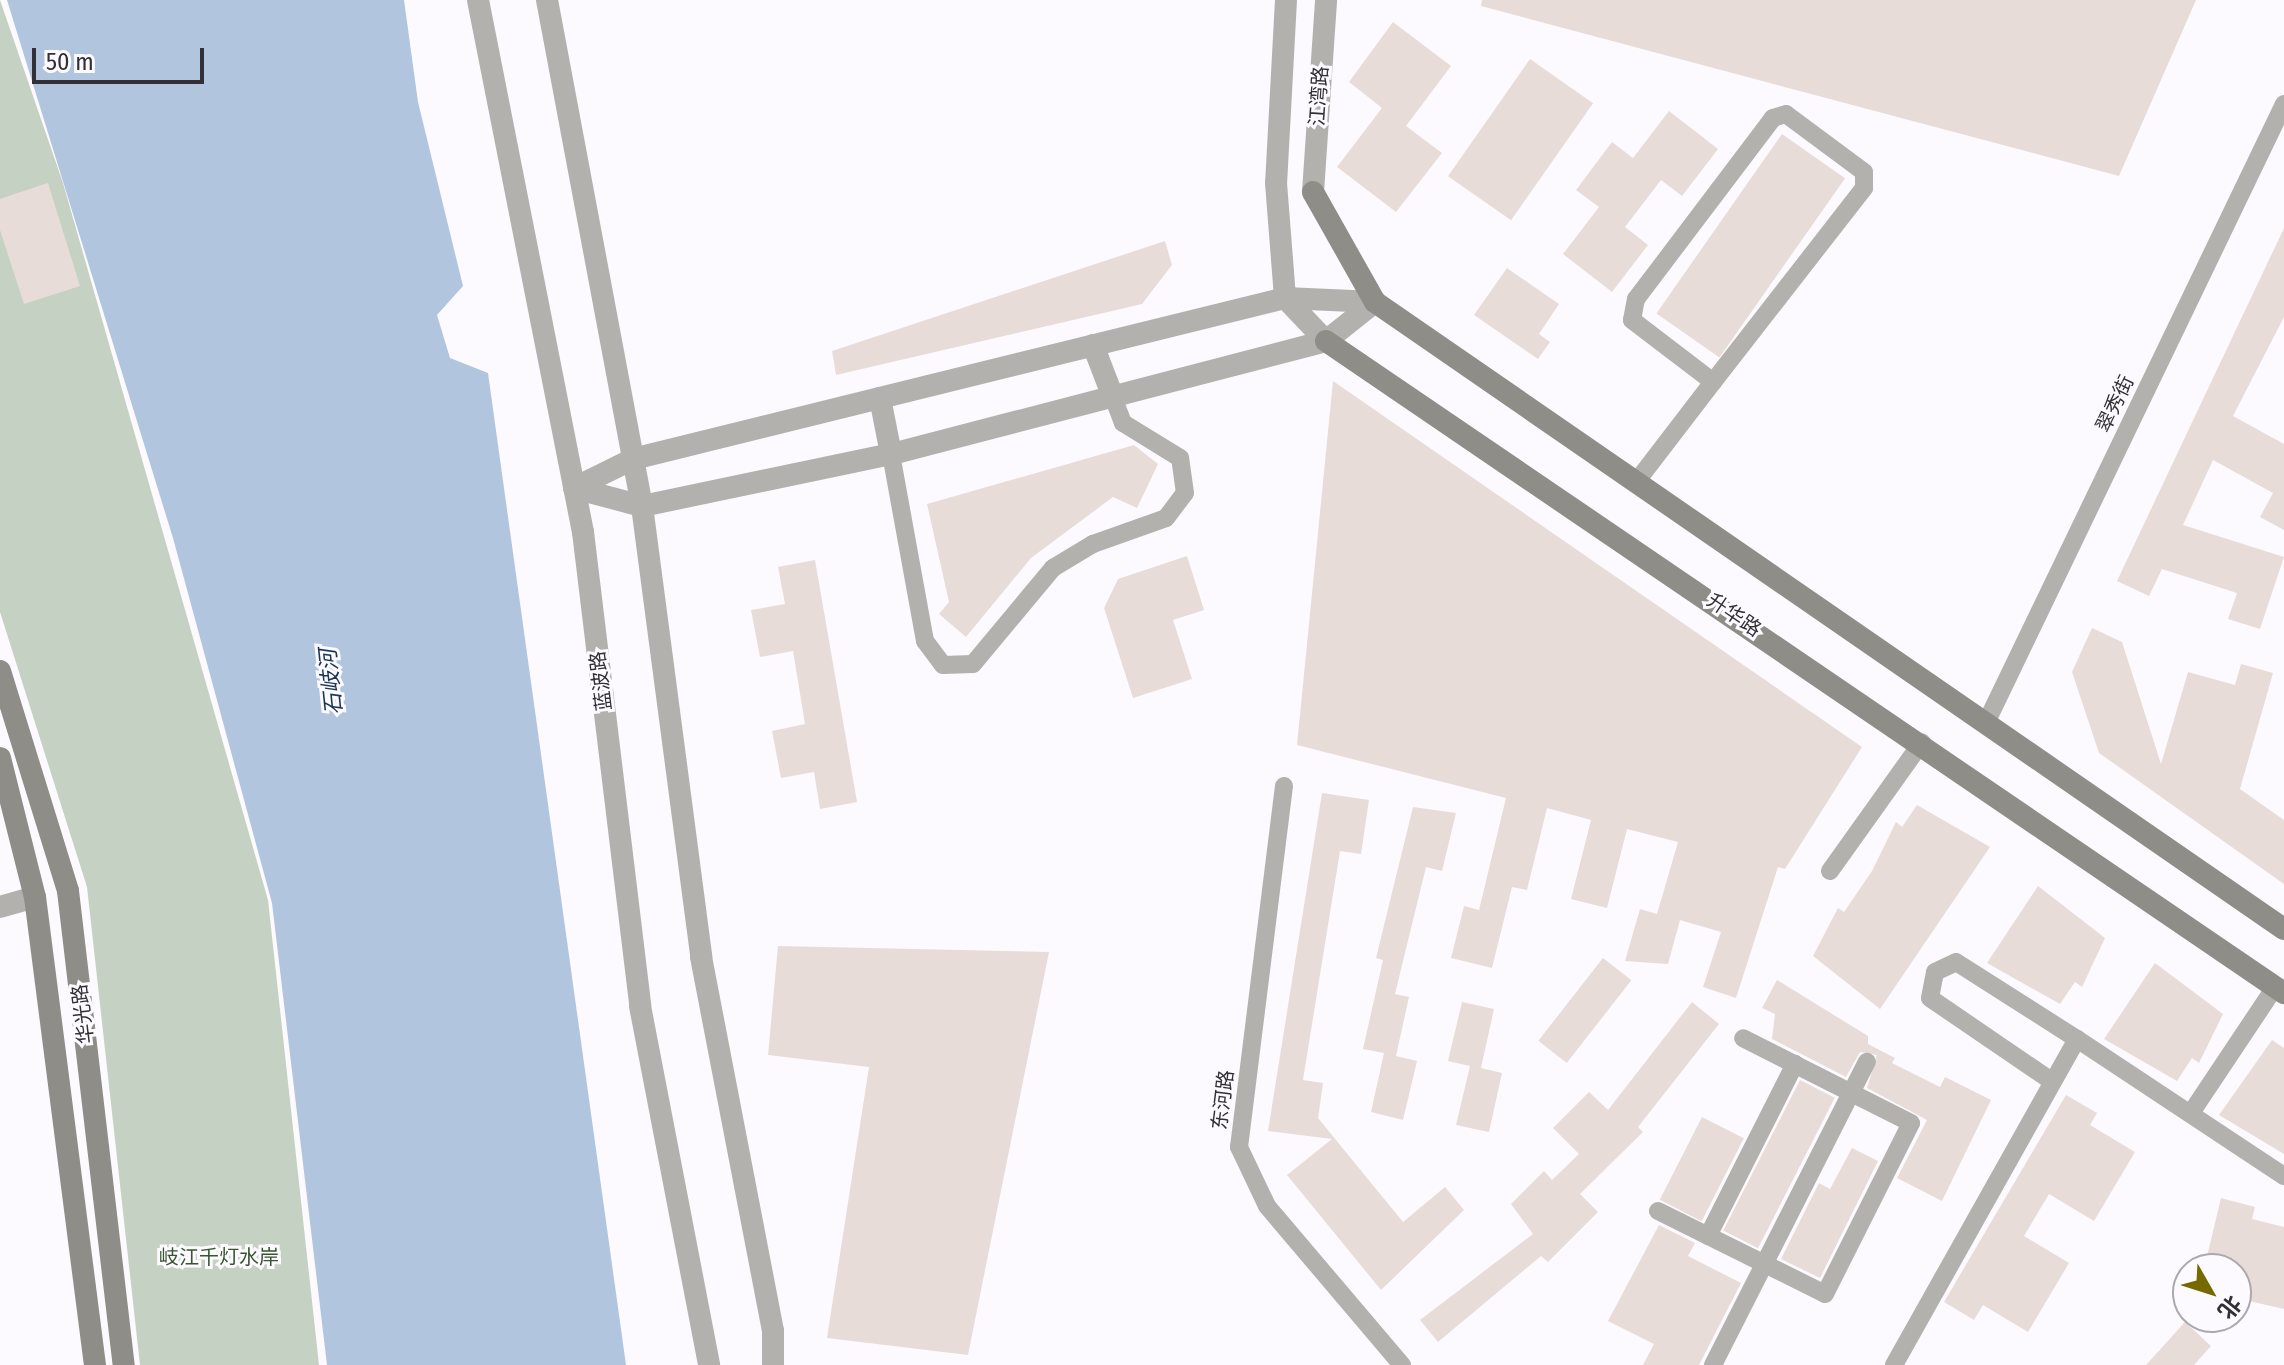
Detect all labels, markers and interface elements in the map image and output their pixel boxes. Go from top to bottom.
scale bar [36,32,208,82]
text: 50 m [46,48,94,76]
street label: 江湾路 [1305,65,1333,127]
street label: 翠秀街 [2091,372,2139,436]
street label: 升华路 [1702,588,1766,642]
water label: 石岐河 [314,648,348,716]
street label: 蓝波路 [585,650,617,712]
street label: 华光路 [67,983,99,1045]
street label: 东河路 [1207,1069,1239,1131]
park label: 岐江千灯水岸 [159,1245,279,1269]
north arrow [2172,1253,2252,1333]
text: 北 [2212,1290,2247,1324]

